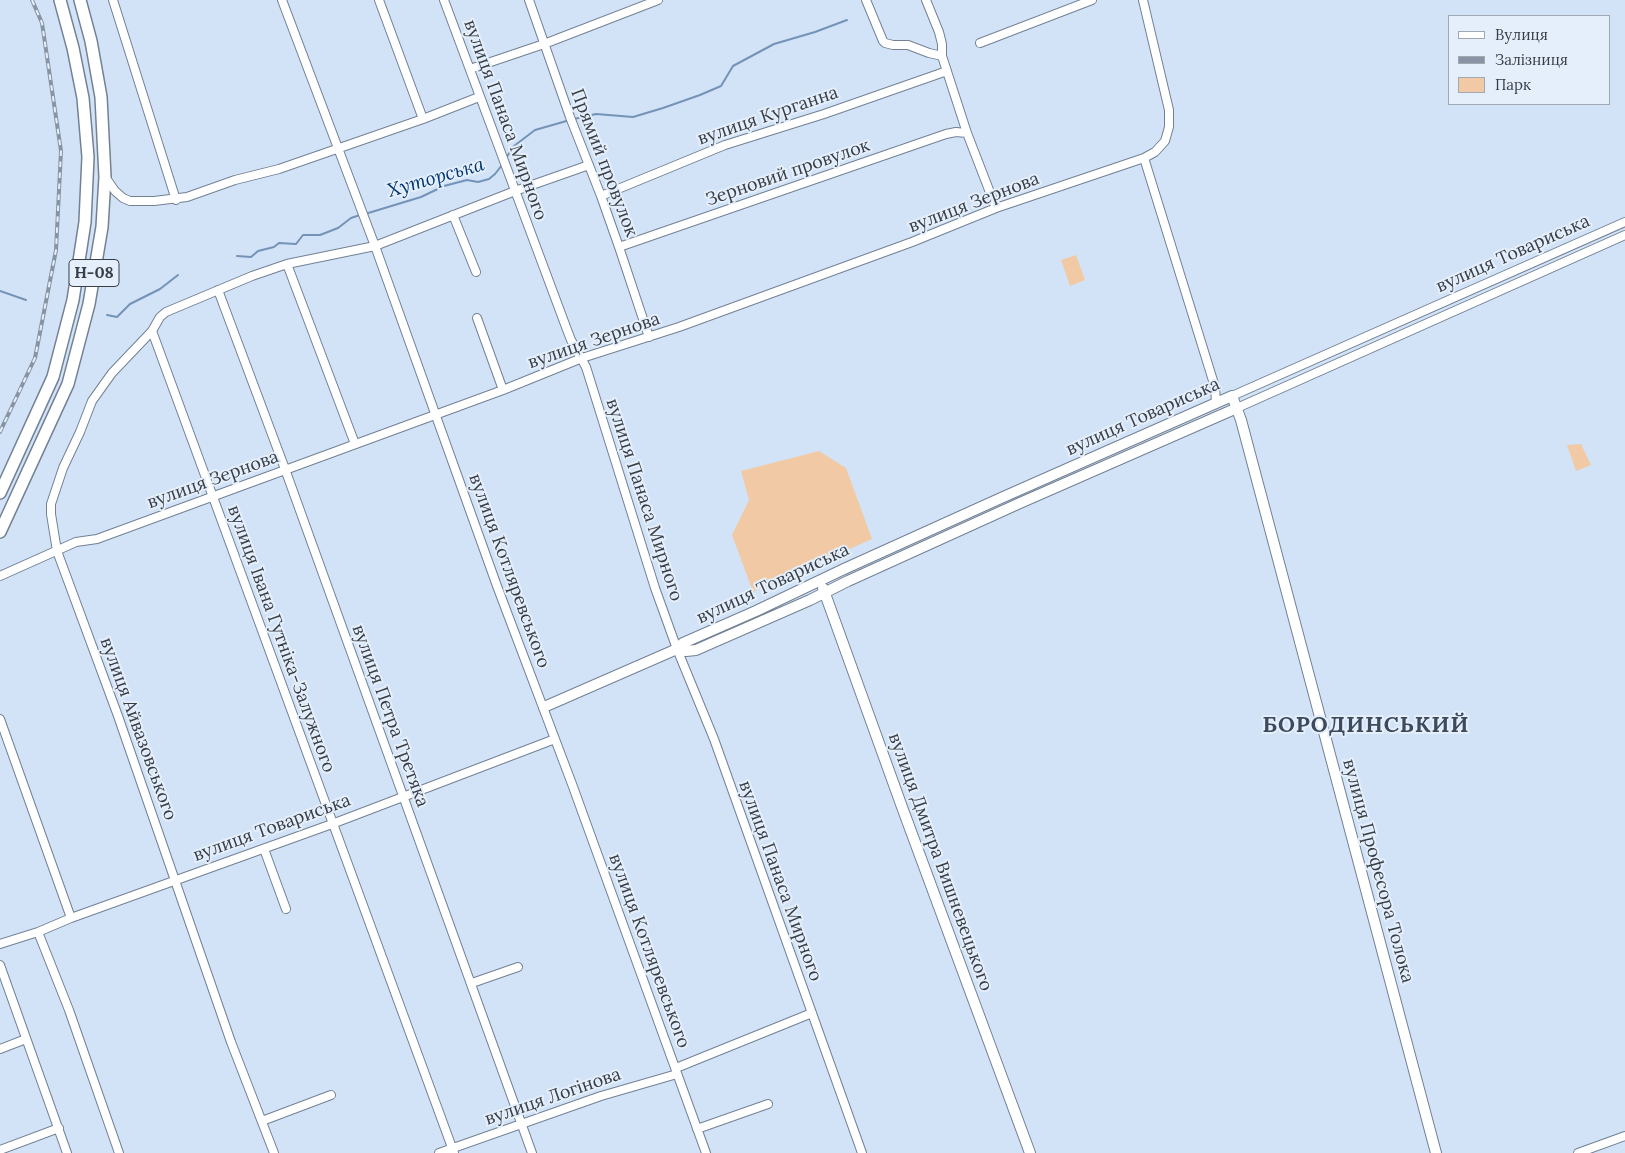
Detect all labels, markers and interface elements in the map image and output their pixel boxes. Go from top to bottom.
legend [1448,15,1610,105]
street label: вулиця Панаса Мирного [459,17,551,223]
text: Вулиця [1495,25,1548,44]
text: Залізниця [1495,50,1568,69]
text: Парк [1495,75,1531,94]
street label: вулиця Курганна [695,82,841,150]
street label: Прямий провулок [566,86,642,240]
street label: Зерновий провулок [703,135,873,211]
water label: Хуторська [385,153,487,203]
street label: вулиця Зернова [906,168,1042,238]
street label: вулиця Товариська [1433,210,1593,298]
road number: Н-08 [69,260,119,286]
street label: вулиця Зернова [525,308,663,374]
street label: вулиця Товариська [1063,373,1223,461]
street label: вулиця Панаса Мирного [601,396,687,604]
street label: вулиця Зернова [144,446,282,514]
street label: вулиця Котляревського [464,471,554,671]
street label: вулиця Івана Гутніка-Залужного [222,502,340,776]
street label: вулиця Товариська [693,539,853,629]
street label: вулиця Петра Третяка [347,622,433,810]
street label: вулиця Айвазовського [95,635,181,823]
district label: БОРОДИНСЬКИЙ [1261,713,1471,739]
street label: вулиця Дмитра Вишневецького [883,730,997,994]
street label: вулиця Професора Толока [1338,757,1418,985]
street label: вулиця Панаса Мирного [734,778,826,984]
street label: вулиця Товариська [190,789,354,867]
street label: вулиця Котляревського [604,851,694,1051]
street label: вулиця Логінова [482,1064,624,1130]

